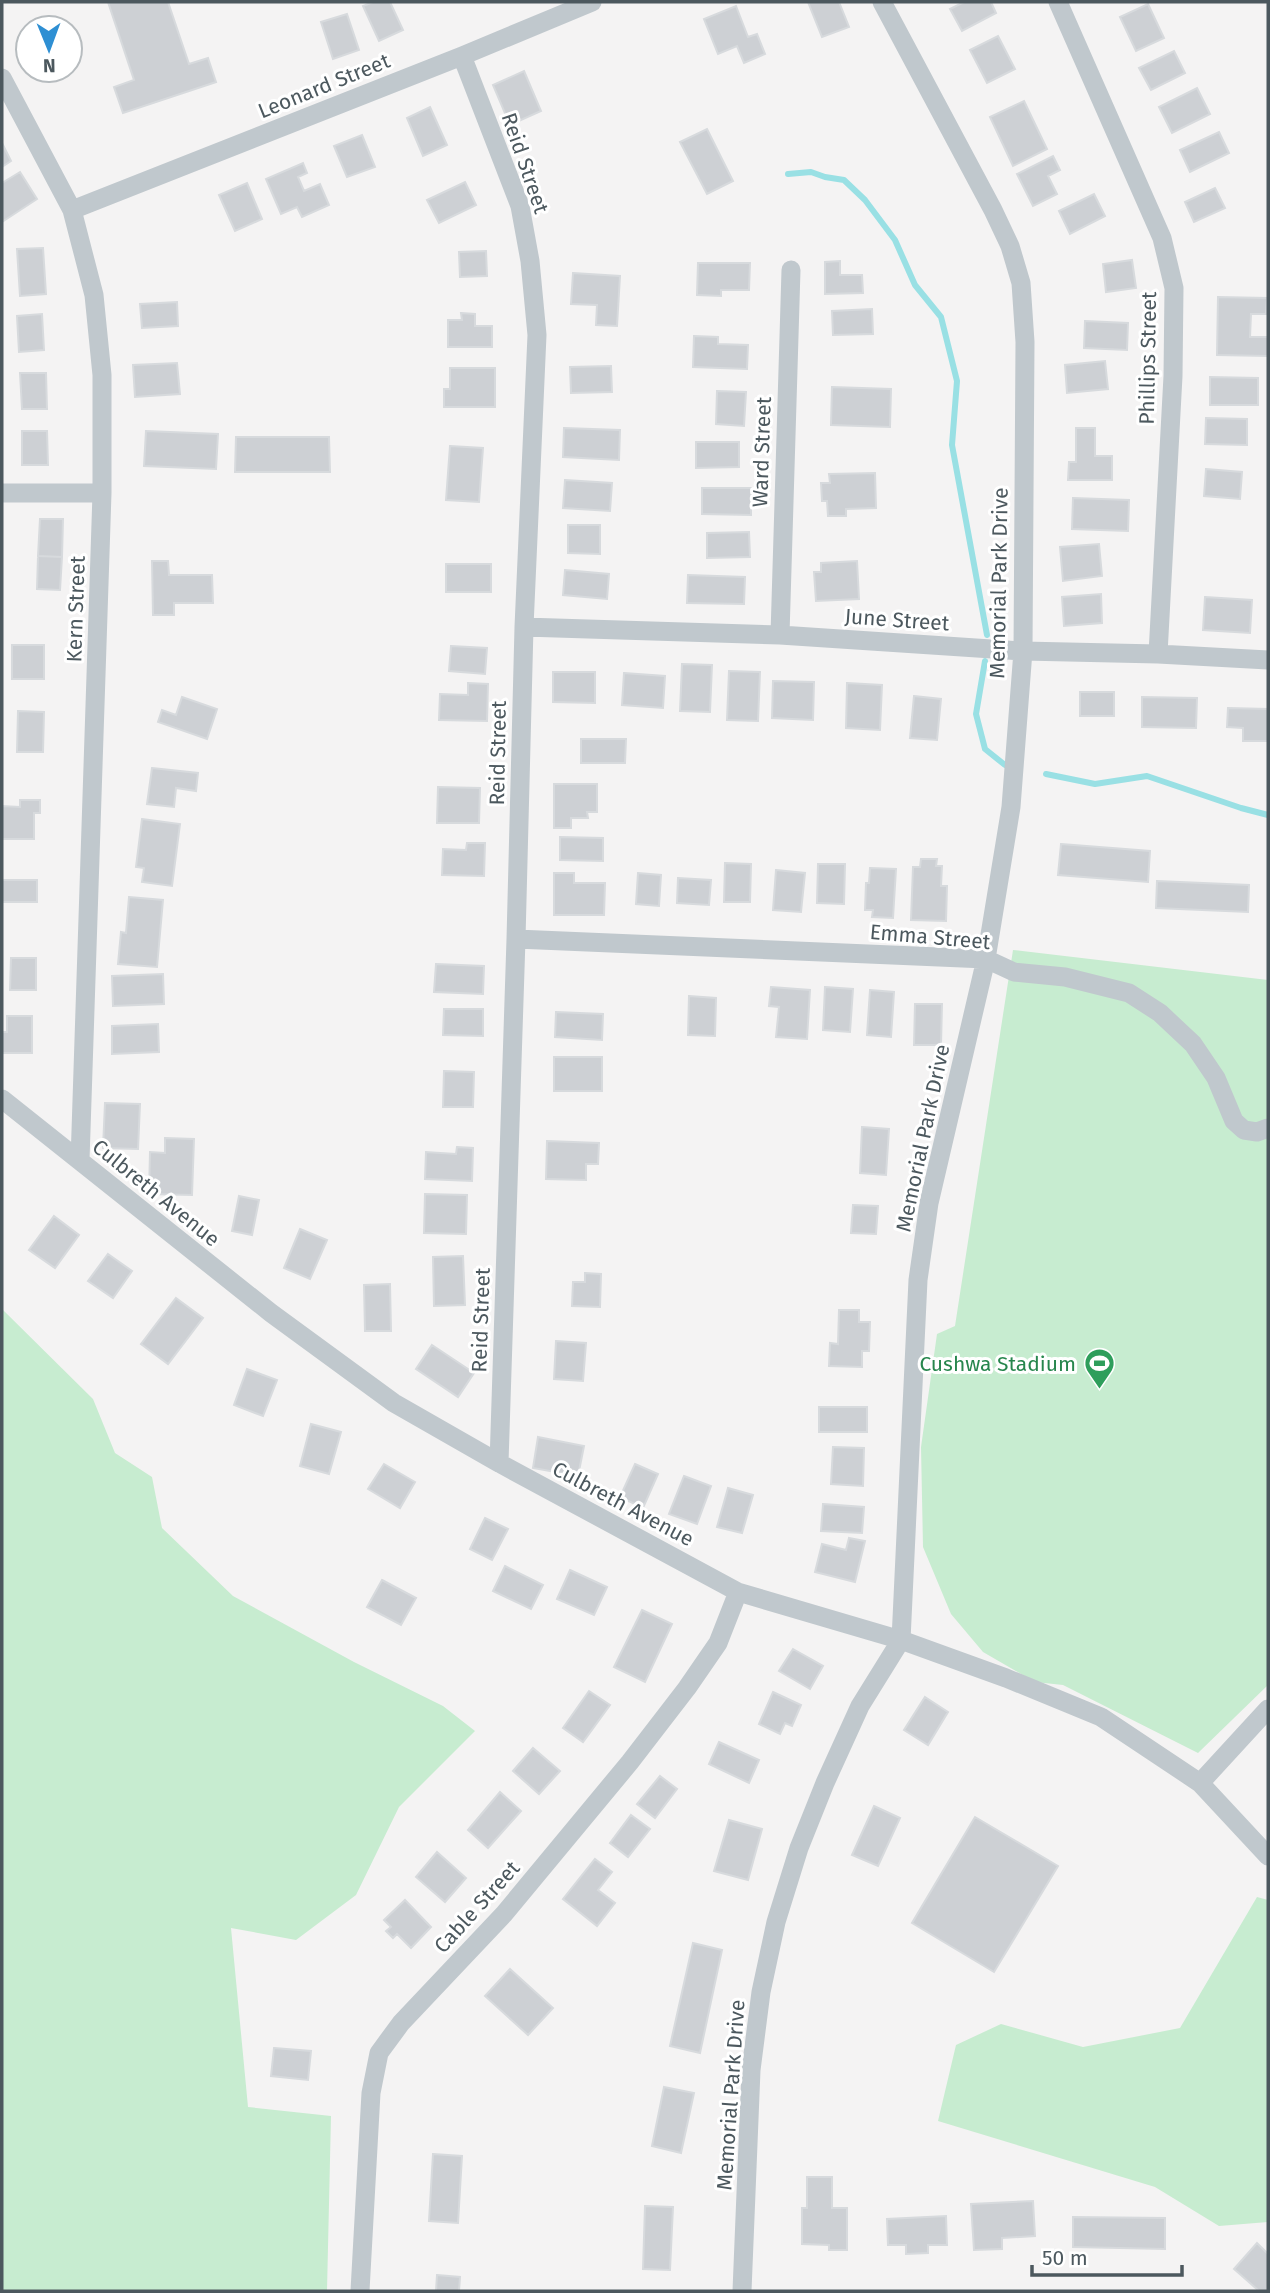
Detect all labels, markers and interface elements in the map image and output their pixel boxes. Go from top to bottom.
north arrow [14,14,84,84]
street label: Leonard Street [254,48,394,124]
text: N [43,54,56,77]
street label: Reid Street [496,109,554,217]
street label: Phillips Street [1134,291,1162,425]
street label: Ward Street [747,396,777,508]
street label: Memorial Park Drive [984,487,1014,679]
street label: Kern Street [61,555,91,663]
street label: June Street [844,603,951,637]
street label: Reid Street [484,700,512,806]
street label: Emma Street [869,919,992,955]
street label: Memorial Park Drive [890,1042,956,1234]
street label: Culbreth Avenue [87,1134,225,1252]
street label: Reid Street [466,1267,496,1373]
sports icon: Cushwa Stadium [1082,1347,1116,1391]
place label: Cushwa Stadium [919,1351,1076,1377]
street label: Culbreth Avenue [548,1456,698,1552]
street label: Cable Street [429,1855,526,1959]
street label: Memorial Park Drive [711,1999,751,2191]
scale bar [1032,2234,1182,2278]
text: 50 m [1042,2245,1088,2271]

